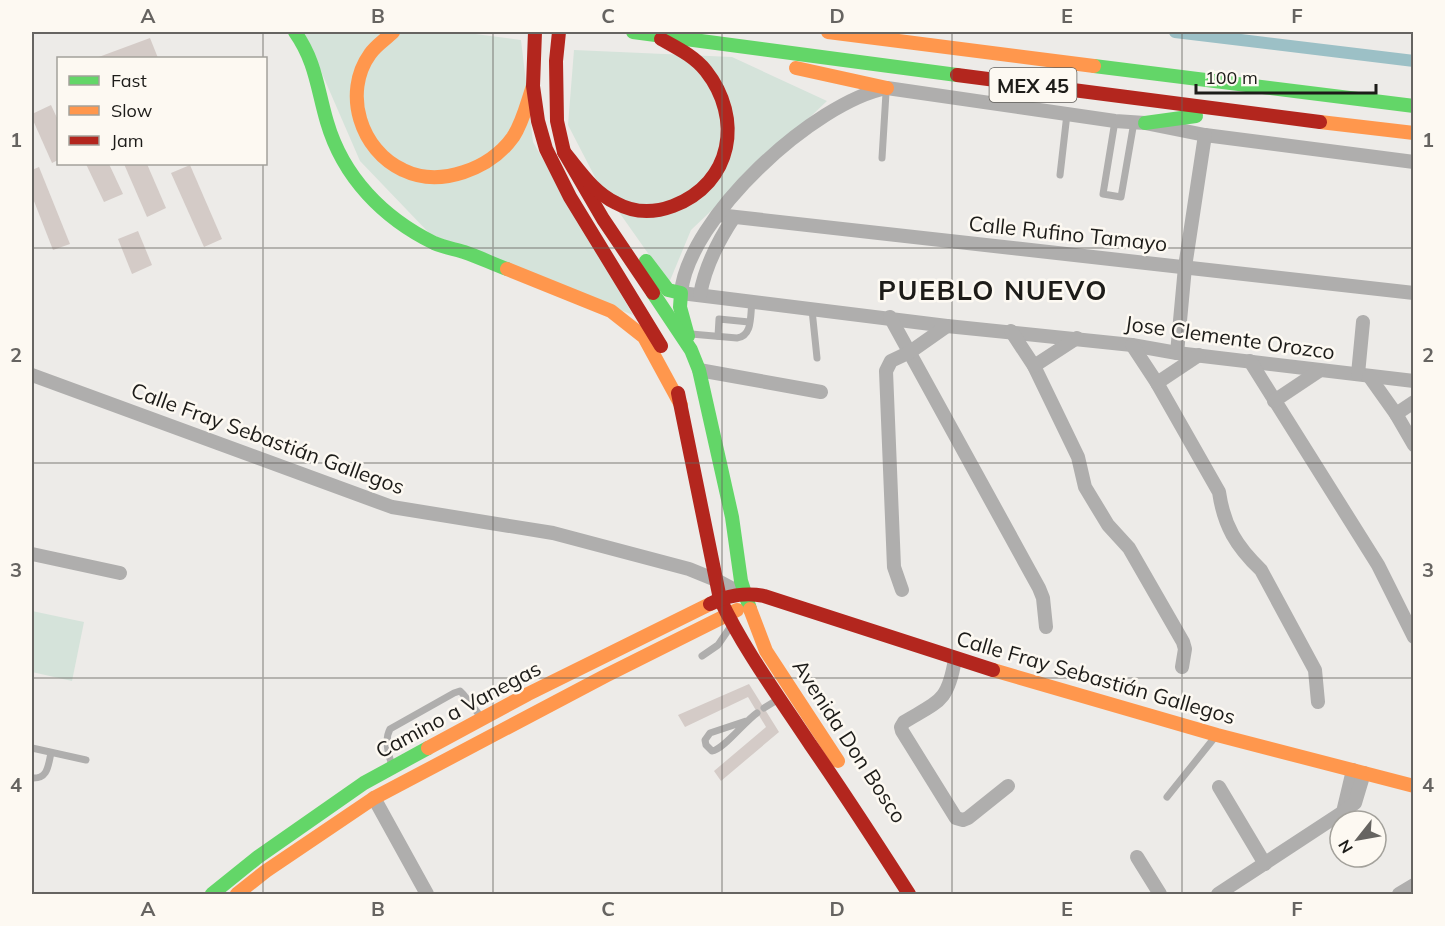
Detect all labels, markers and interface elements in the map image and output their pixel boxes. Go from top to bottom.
text: A [141,3,156,28]
text: B [371,3,385,28]
text: C [601,3,615,28]
text: D [829,3,845,28]
text: E [1061,3,1073,28]
text: F [1291,3,1303,28]
legend [57,57,267,165]
scale bar [1196,57,1376,95]
text: 100 m [1205,66,1258,89]
road number: MEX 45 [990,68,1076,102]
text: Fast [111,69,147,92]
text: Slow [111,99,153,122]
text: 1 [10,127,22,152]
text: 1 [1422,127,1434,152]
text: Jam [111,129,144,152]
street label: Calle Rufino Tamayo [967,210,1169,256]
district label: PUEBLO NUEVO [878,273,1108,307]
street label: Jose Clemente Orozco [1123,309,1337,365]
text: 2 [10,342,22,367]
text: 2 [1422,342,1434,367]
street label: Calle Fray Sebastián Gallegos [128,376,408,500]
text: 3 [10,557,22,582]
text: 3 [1422,557,1434,582]
street label: Calle Fray Sebastián Gallegos [954,625,1238,729]
street label: Camino a Vanegas [371,654,545,764]
street label: Avenida Don Bosco [787,654,913,828]
text: 4 [10,772,22,797]
text: 4 [1422,772,1434,797]
north arrow [1328,809,1388,869]
text: N [1333,836,1357,857]
text: A [141,896,156,921]
text: B [371,896,385,921]
text: C [601,896,615,921]
text: D [829,896,845,921]
text: E [1061,896,1073,921]
text: F [1291,896,1303,921]

